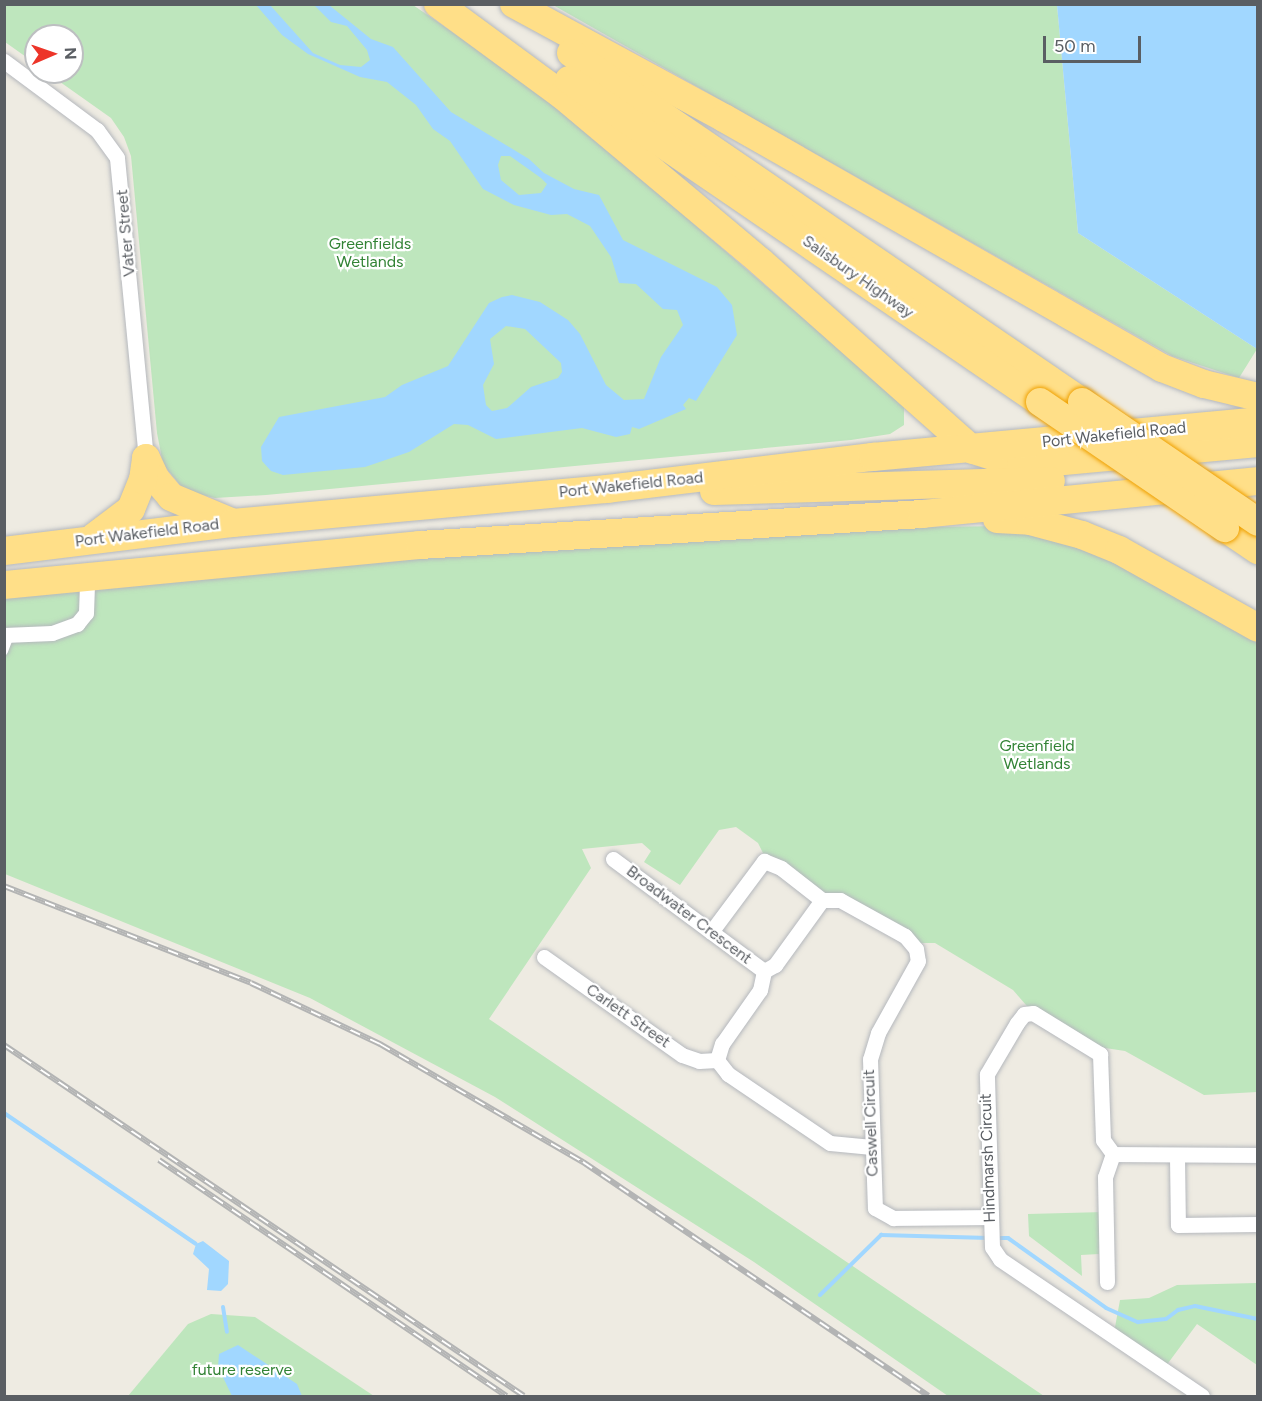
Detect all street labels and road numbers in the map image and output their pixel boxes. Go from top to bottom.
street label: Vater Street [113,189,139,277]
street label: Salisbury Highway [799,231,917,323]
street label: Port Wakefield Road [1041,418,1187,452]
street label: Port Wakefield Road [558,468,704,502]
street label: Port Wakefield Road [74,515,220,551]
street label: Broadwater Crescent [622,862,756,968]
street label: Carlett Street [582,980,674,1052]
street label: Caswell Circuit [860,1069,882,1177]
street label: Hindmarsh Circuit [976,1093,1000,1223]

